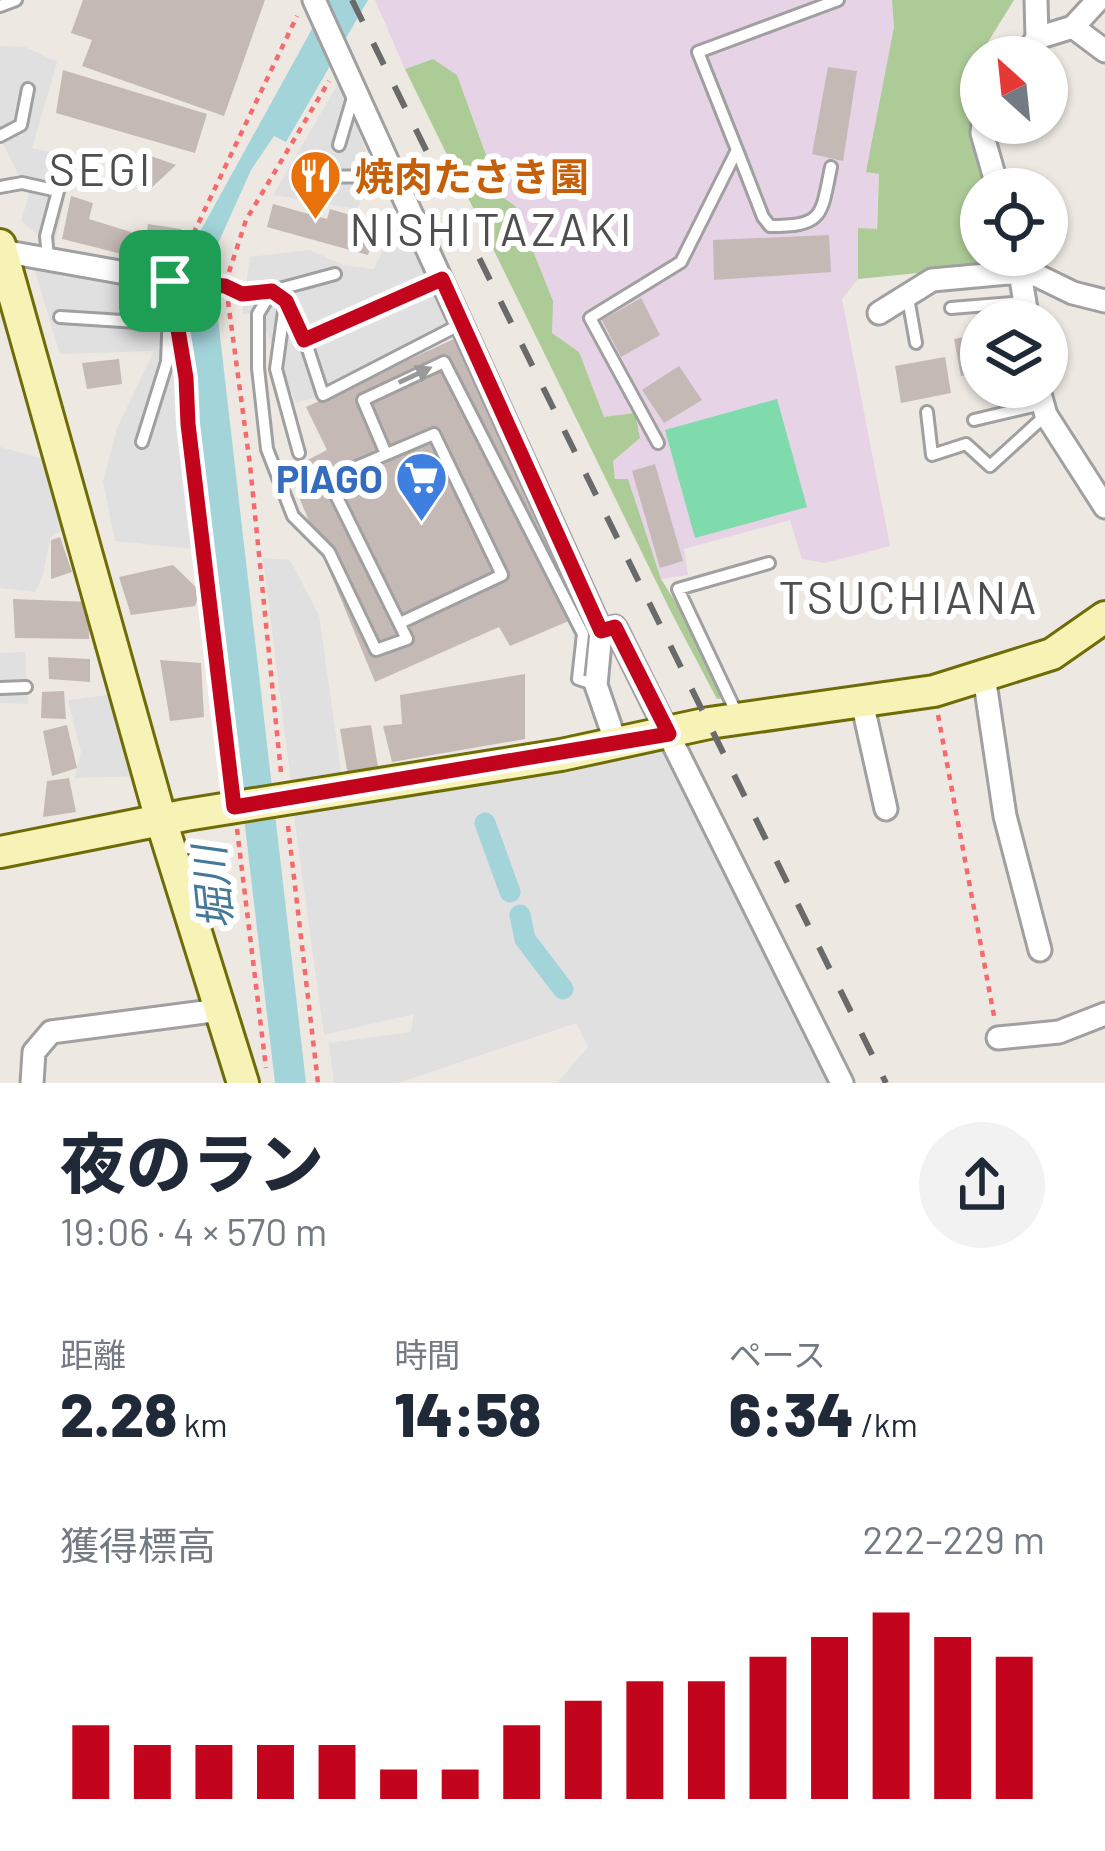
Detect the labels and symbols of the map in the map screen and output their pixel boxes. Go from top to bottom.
north arrow [960,36,1068,144]
district label: SEGI [49,141,153,195]
restaurant icon: 焼肉たさき園 [288,147,344,221]
place label: 焼肉たさき園 [355,152,589,199]
district label: NISHITAZAKI [350,201,634,255]
pin [119,230,221,332]
one-way arrow [398,365,433,385]
supermarket icon: PIAGO [394,449,450,523]
place label: PIAGO [276,454,383,501]
district label: TSUCHIANA [779,569,1039,623]
water label: 堀川 [181,840,240,932]

